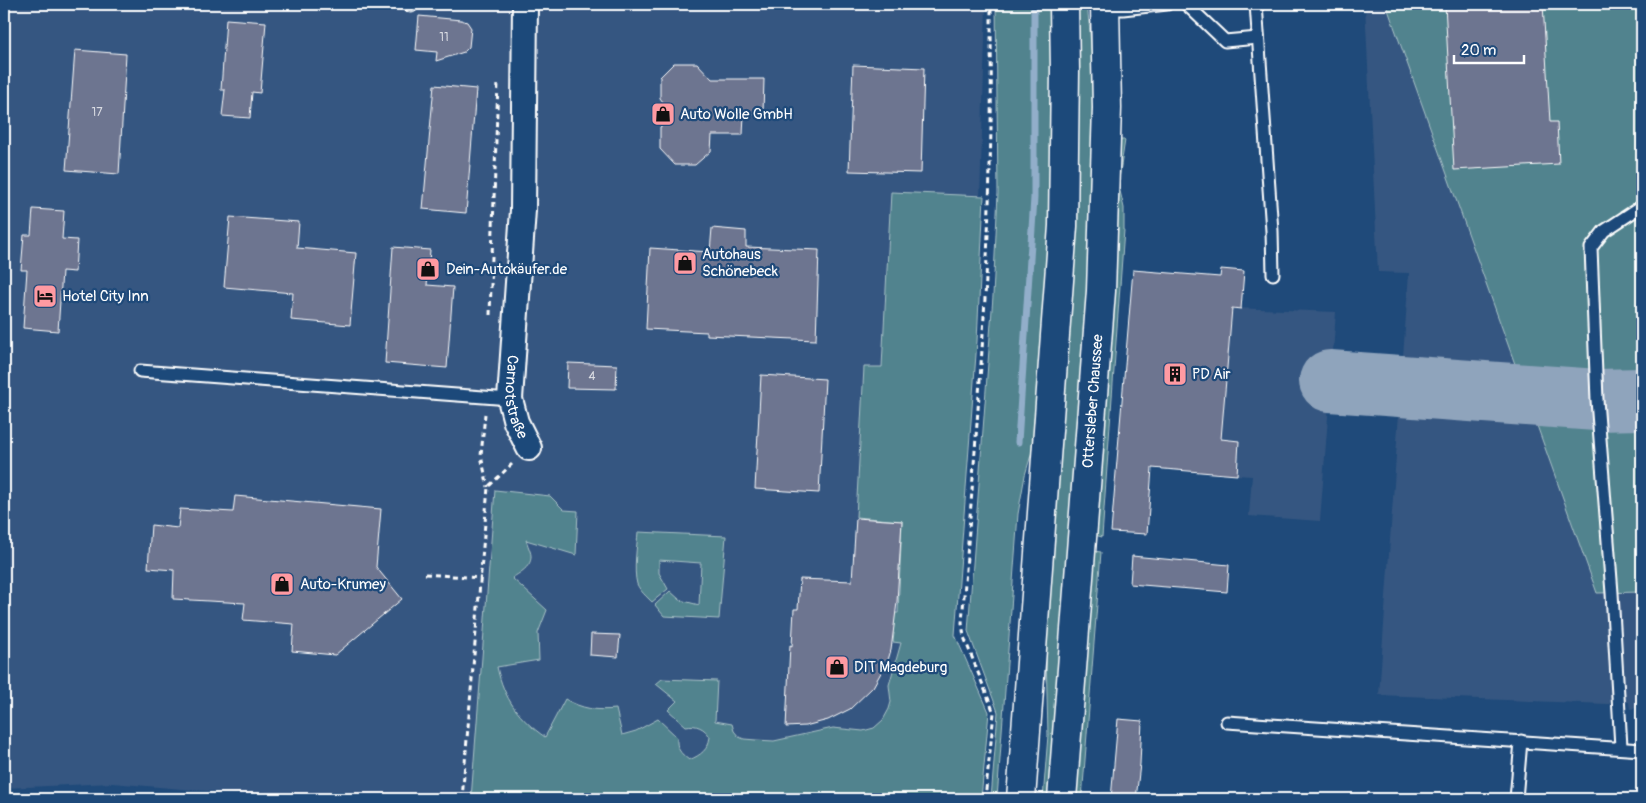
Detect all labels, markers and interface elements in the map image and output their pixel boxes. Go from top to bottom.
house number: 11 [439,30,449,45]
scale bar [1454,32,1524,64]
text: 20 m [1461,41,1496,60]
shop icon: Auto Wolle GmbH [650,101,676,127]
house number: 17 [91,105,103,120]
place label: Auto Wolle GmbH [680,105,793,124]
place label: Autohaus Schönebeck [702,245,779,281]
shop icon: Autohaus Schönebeck [672,250,698,276]
shop icon: Dein-Autokäufer.de [415,256,441,282]
place label: Dein-Autokäufer.de [446,260,568,279]
hotel icon: Hotel City Inn [32,283,58,309]
place label: Hotel City Inn [62,287,149,306]
street label: Ottersleber Chaussee [1078,333,1107,469]
street label: Carnotstraße [500,354,533,442]
building icon: PD Air [1162,361,1188,387]
place label: PD Air [1192,365,1231,384]
house number: 4 [589,369,596,384]
shop icon: Auto-Krumey [269,571,295,597]
place label: Auto-Krumey [300,575,386,594]
shop icon: DIT Magdeburg [824,654,850,680]
place label: DIT Magdeburg [854,658,947,677]

